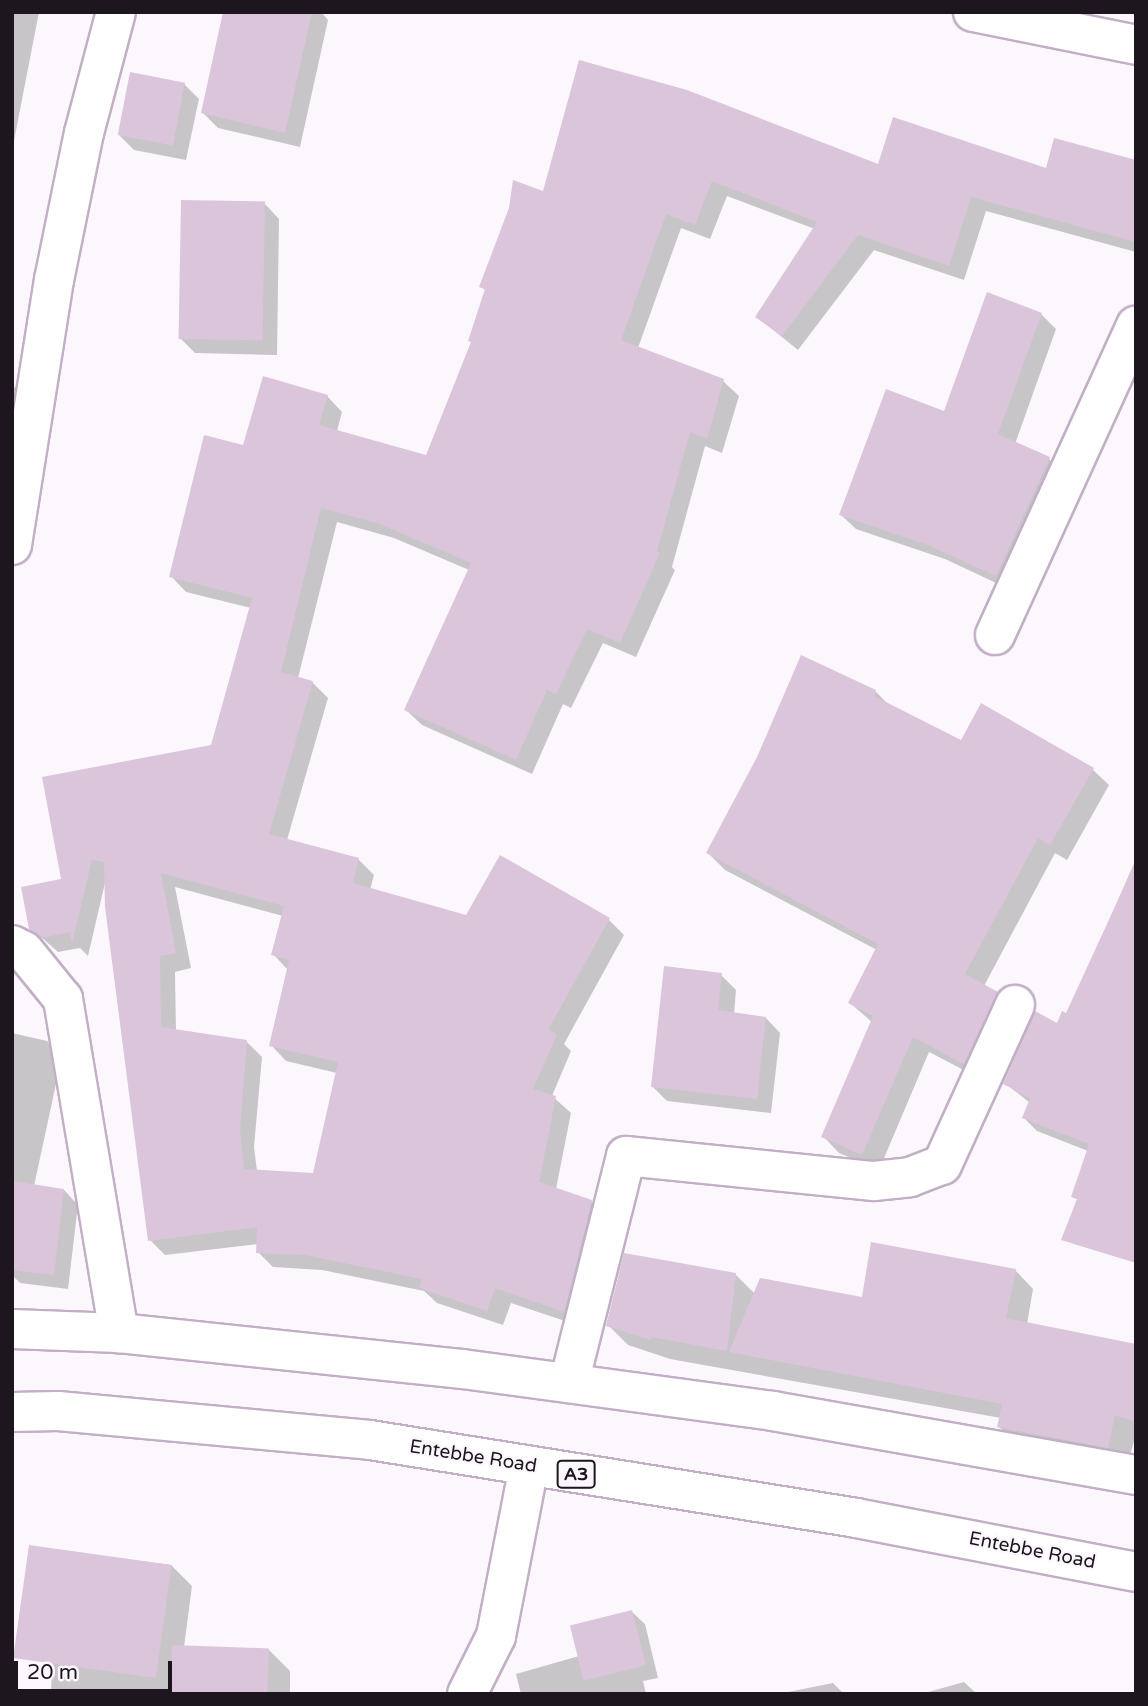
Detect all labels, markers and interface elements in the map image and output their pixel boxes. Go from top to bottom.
street label: Entebbe Road [408,1436,538,1478]
road number: A3 [555,1460,597,1489]
street label: Entebbe Road [967,1528,1097,1574]
scale bar [18,1646,175,1690]
text: 20 m [27,1660,78,1685]

